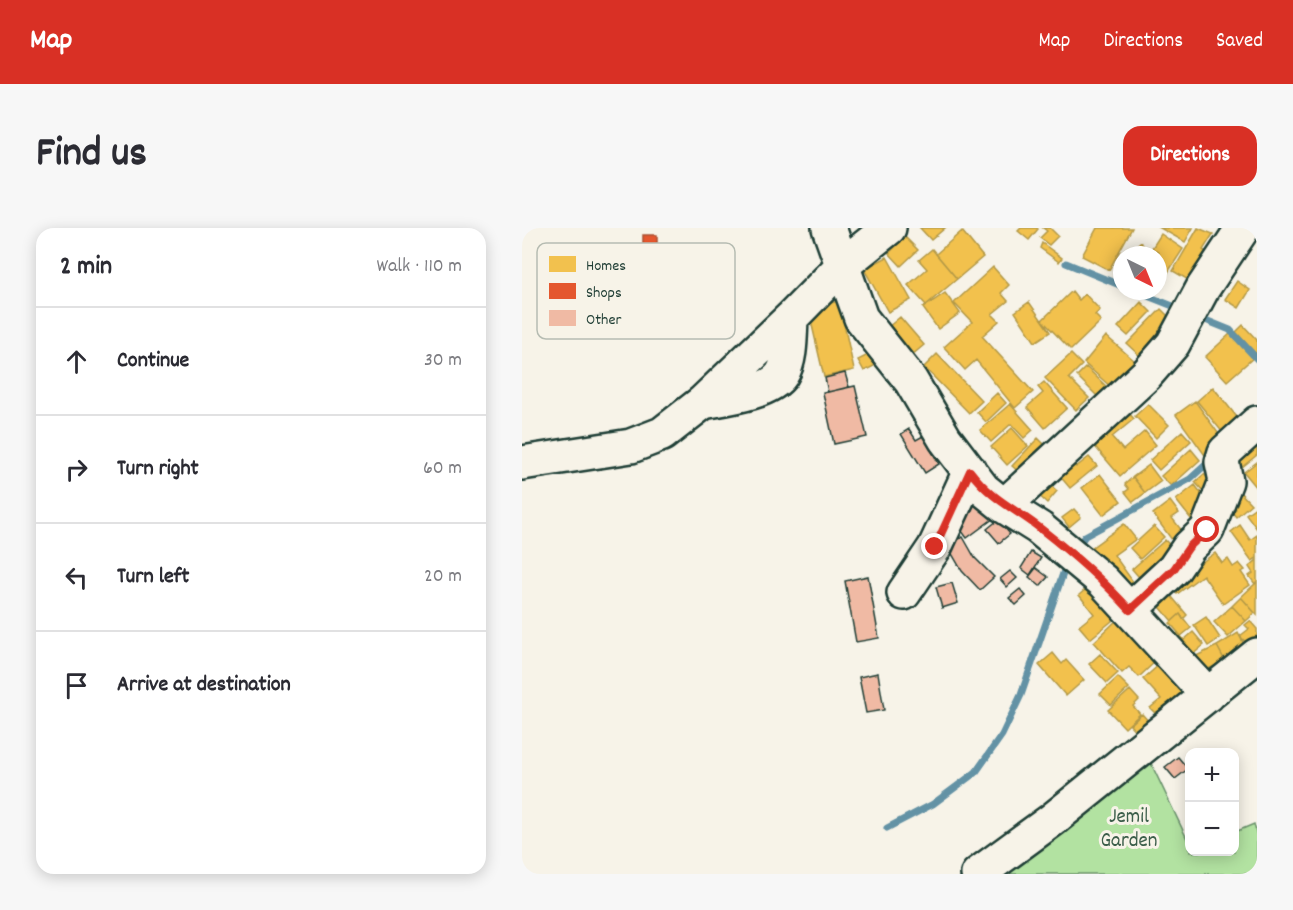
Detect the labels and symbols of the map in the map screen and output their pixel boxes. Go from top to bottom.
legend [537,243,735,339]
north arrow [1113,246,1167,300]
text: Homes [586,255,626,278]
text: Shops [586,282,622,305]
text: Other [586,309,621,332]
route start [1193,516,1219,542]
route end [921,533,947,559]
park label: Jemil Garden [1100,803,1158,857]

